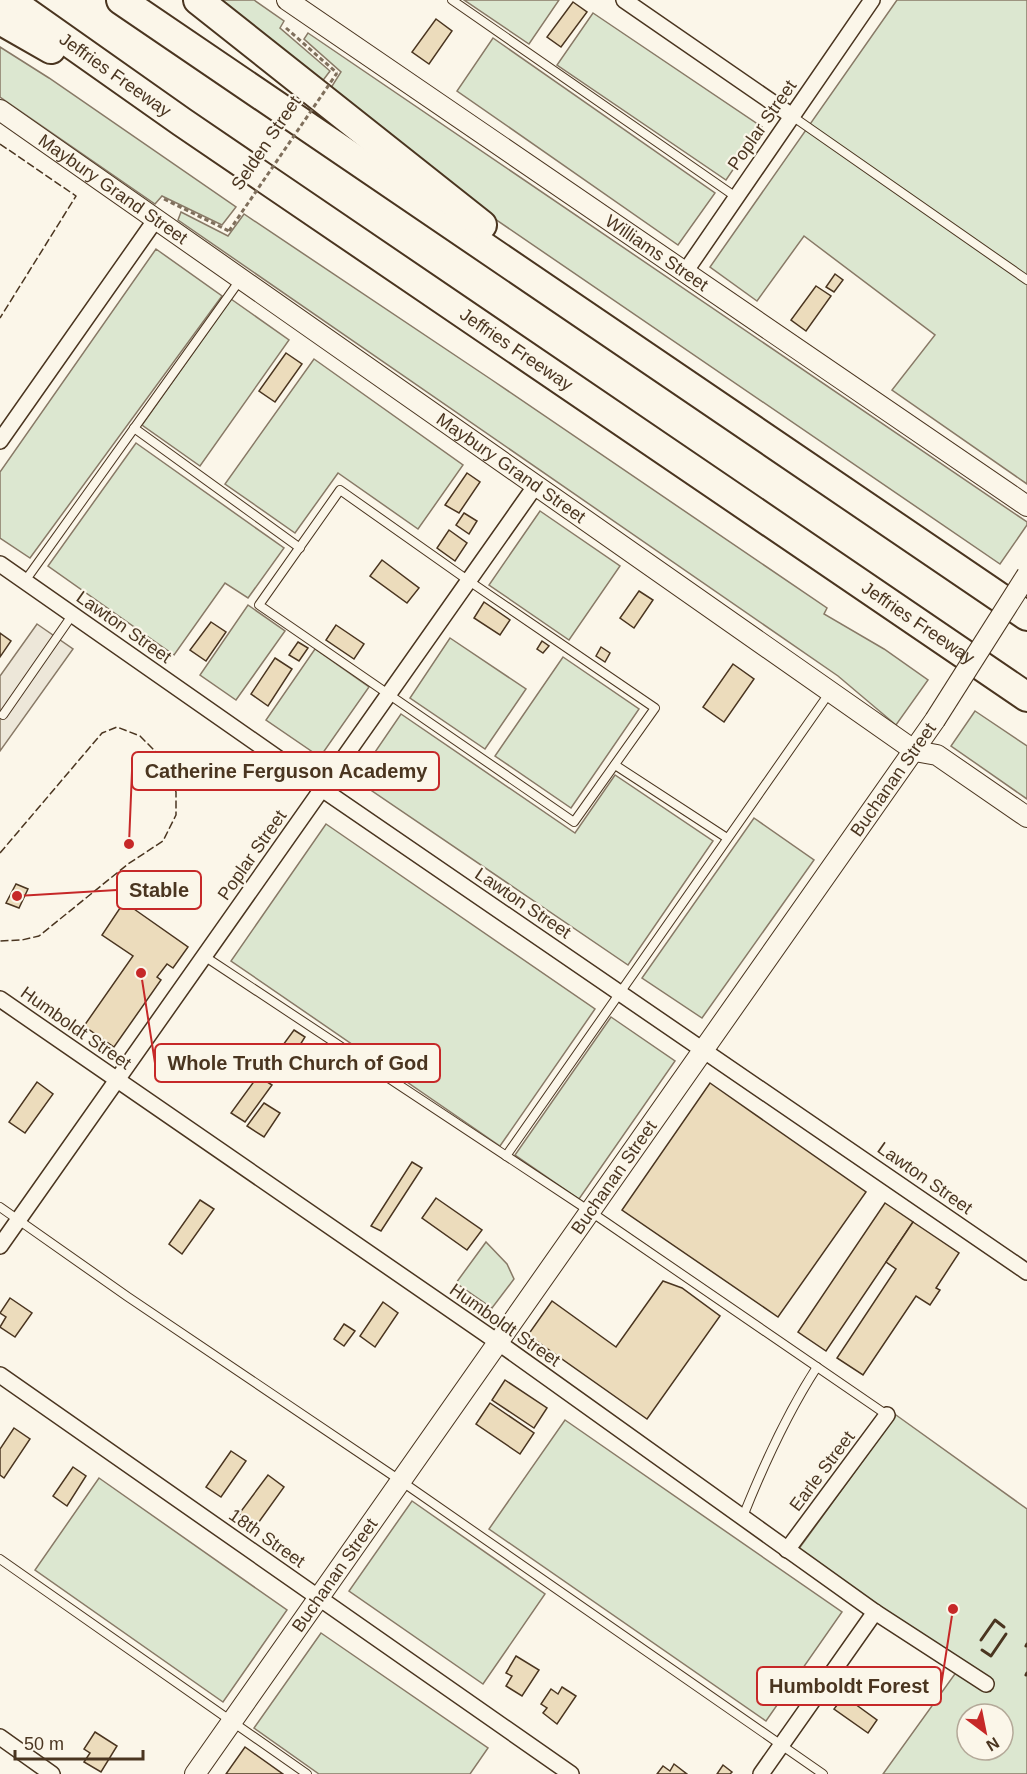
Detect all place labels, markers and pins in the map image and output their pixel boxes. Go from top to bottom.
callout: Catherine Ferguson Academy [132,752,439,790]
callout: Stable [117,871,201,909]
callout: Whole Truth Church of God [155,1044,440,1082]
callout: Humboldt Forest [757,1667,941,1705]

